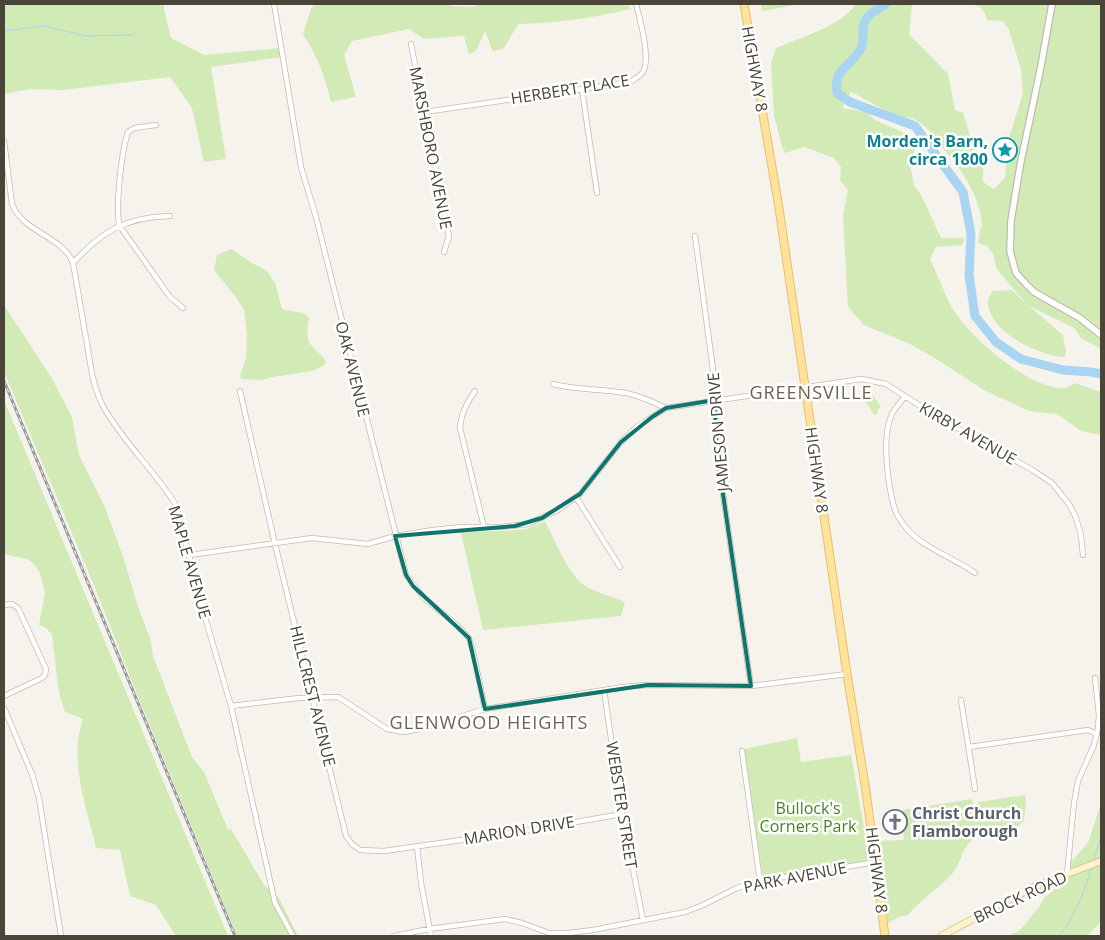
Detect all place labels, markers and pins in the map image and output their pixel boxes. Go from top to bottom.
place label: Morden's Barn, circa 1800 [867,130,988,170]
place icon: Morden's Barn, circa 1800 [992,137,1018,163]
place label: Christ Church Flamborough [912,802,1021,842]
church icon: Christ Church Flamborough [882,809,908,835]

